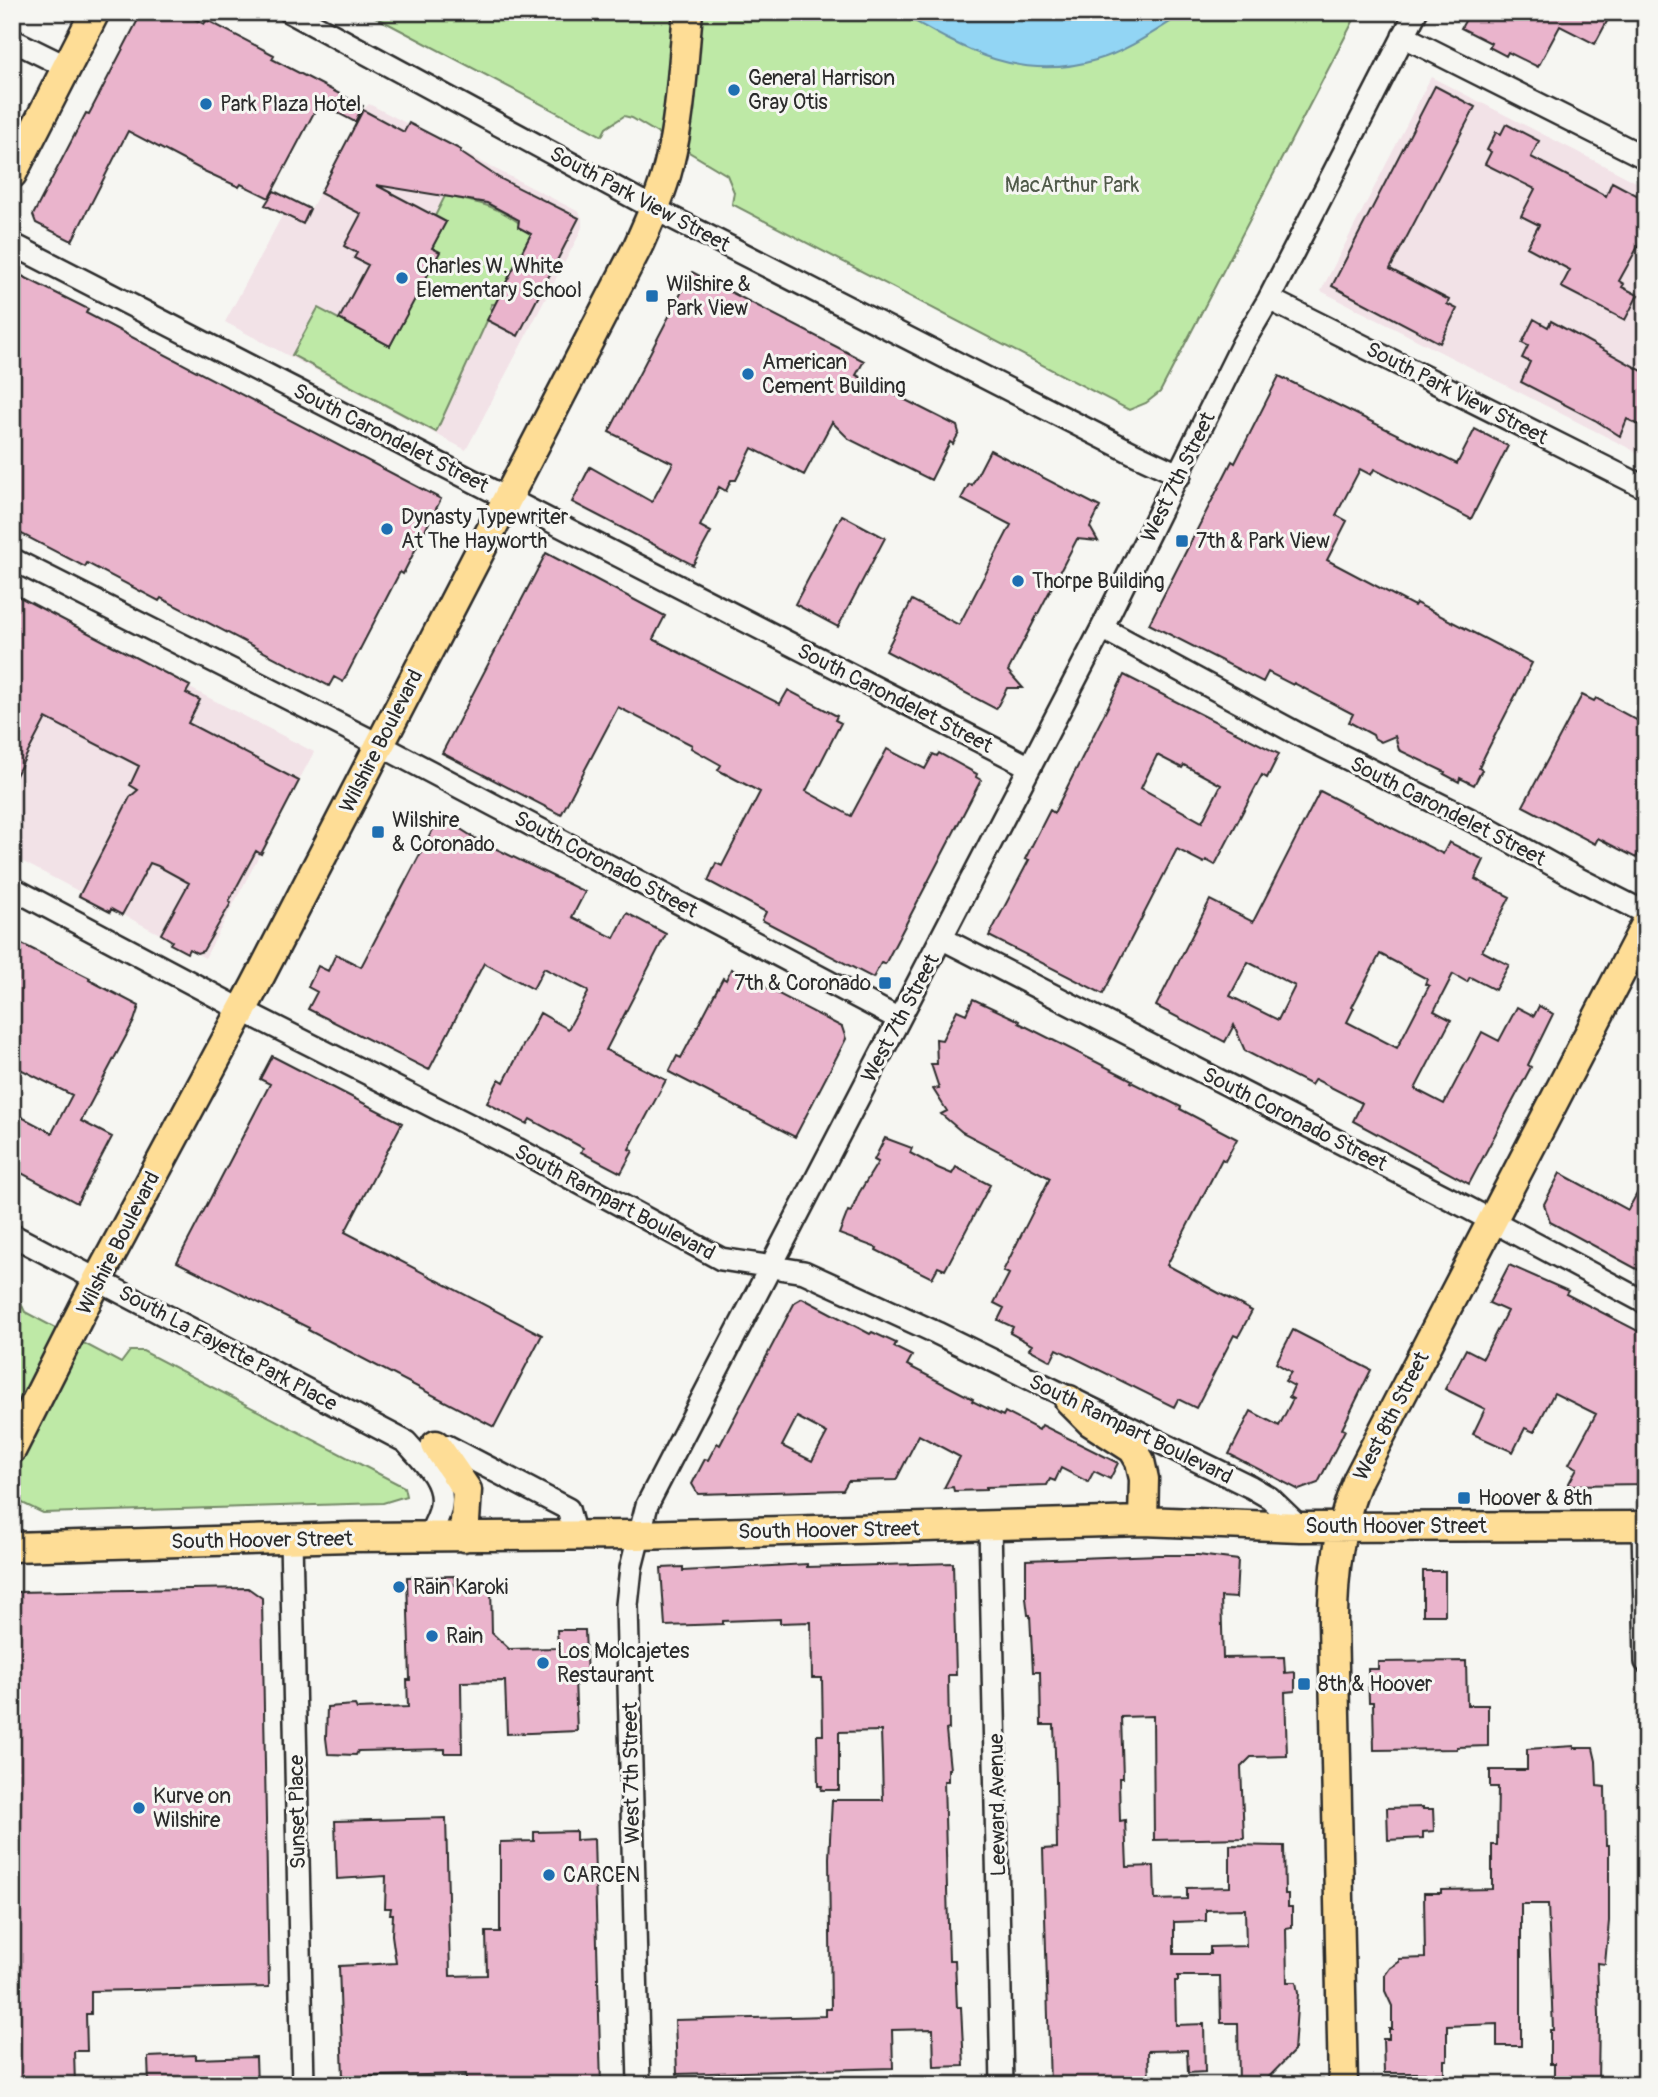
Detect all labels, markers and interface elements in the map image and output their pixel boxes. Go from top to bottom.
place label: General Harrison Gray Otis [748,65,895,116]
marker: General Harrison Gray Otis [726,82,742,98]
place label: Park Plaza Hotel [220,91,361,118]
marker: Park Plaza Hotel [198,96,214,112]
street label: South Park View Street [545,140,735,259]
park label: MacArthur Park [1005,172,1139,199]
place label: Charles W. White Elementary School [416,253,582,304]
marker: Charles W. White Elementary School [394,270,410,286]
place label: Wilshire & Park View [666,271,751,322]
marker: Wilshire & Park View [644,288,660,304]
street label: South Park View Street [1361,336,1553,451]
place label: American Cement Building [762,349,906,400]
marker: American Cement Building [740,366,756,382]
street label: South Carondelet Street [288,377,494,500]
street label: West 7th Street [1135,407,1222,547]
place label: Dynasty Typewriter At The Hayworth [401,504,569,555]
marker: Dynasty Typewriter At The Hayworth [379,521,395,537]
place label: 7th & Park View [1196,528,1330,555]
marker: 7th & Park View [1174,533,1190,549]
place label: Thorpe Building [1032,568,1165,595]
marker: Thorpe Building [1010,573,1026,589]
street label: South Carondelet Street [792,637,998,760]
street label: Wilshire Boulevard [334,665,429,818]
street label: South Carondelet Street [1345,750,1551,873]
street label: South Coronado Street [510,805,702,924]
place label: Wilshire & Coronado [392,807,495,858]
marker: Wilshire & Coronado [370,824,386,840]
street label: West 7th Street [855,949,946,1087]
place label: 7th & Coronado [734,970,871,997]
marker: 7th & Coronado [877,975,893,991]
street label: South Coronado Street [1198,1061,1392,1178]
street label: South Rampart Boulevard [510,1138,720,1267]
street label: Wilshire Boulevard [71,1167,166,1320]
street label: South La Fayette Park Place [114,1279,342,1418]
street label: West 8th Street [1347,1347,1436,1485]
street label: South Rampart Boulevard [1024,1368,1237,1491]
place label: Hoover & 8th [1478,1485,1592,1512]
marker: Hoover & 8th [1456,1490,1472,1506]
street label: South Hoover Street [1305,1513,1487,1540]
street label: South Hoover Street [738,1515,921,1546]
street label: South Hoover Street [171,1525,354,1556]
place label: Rain Karoki [413,1574,508,1601]
marker: Rain Karoki [391,1579,407,1595]
place label: Rain [446,1623,483,1650]
marker: Rain [424,1628,440,1644]
place label: Los Molcajetes Restaurant [557,1638,690,1689]
marker: Los Molcajetes Restaurant [535,1655,551,1671]
place label: 8th & Hoover [1318,1671,1433,1698]
marker: 8th & Hoover [1296,1676,1312,1692]
street label: West 7th Street [617,1701,646,1844]
street label: Leeward Avenue [983,1733,1012,1877]
street label: Sunset Place [283,1754,312,1869]
place label: Kurve on Wilshire [153,1783,231,1834]
marker: Kurve on Wilshire [131,1800,147,1816]
place label: CARCEN [563,1862,640,1889]
marker: CARCEN [541,1867,557,1883]

